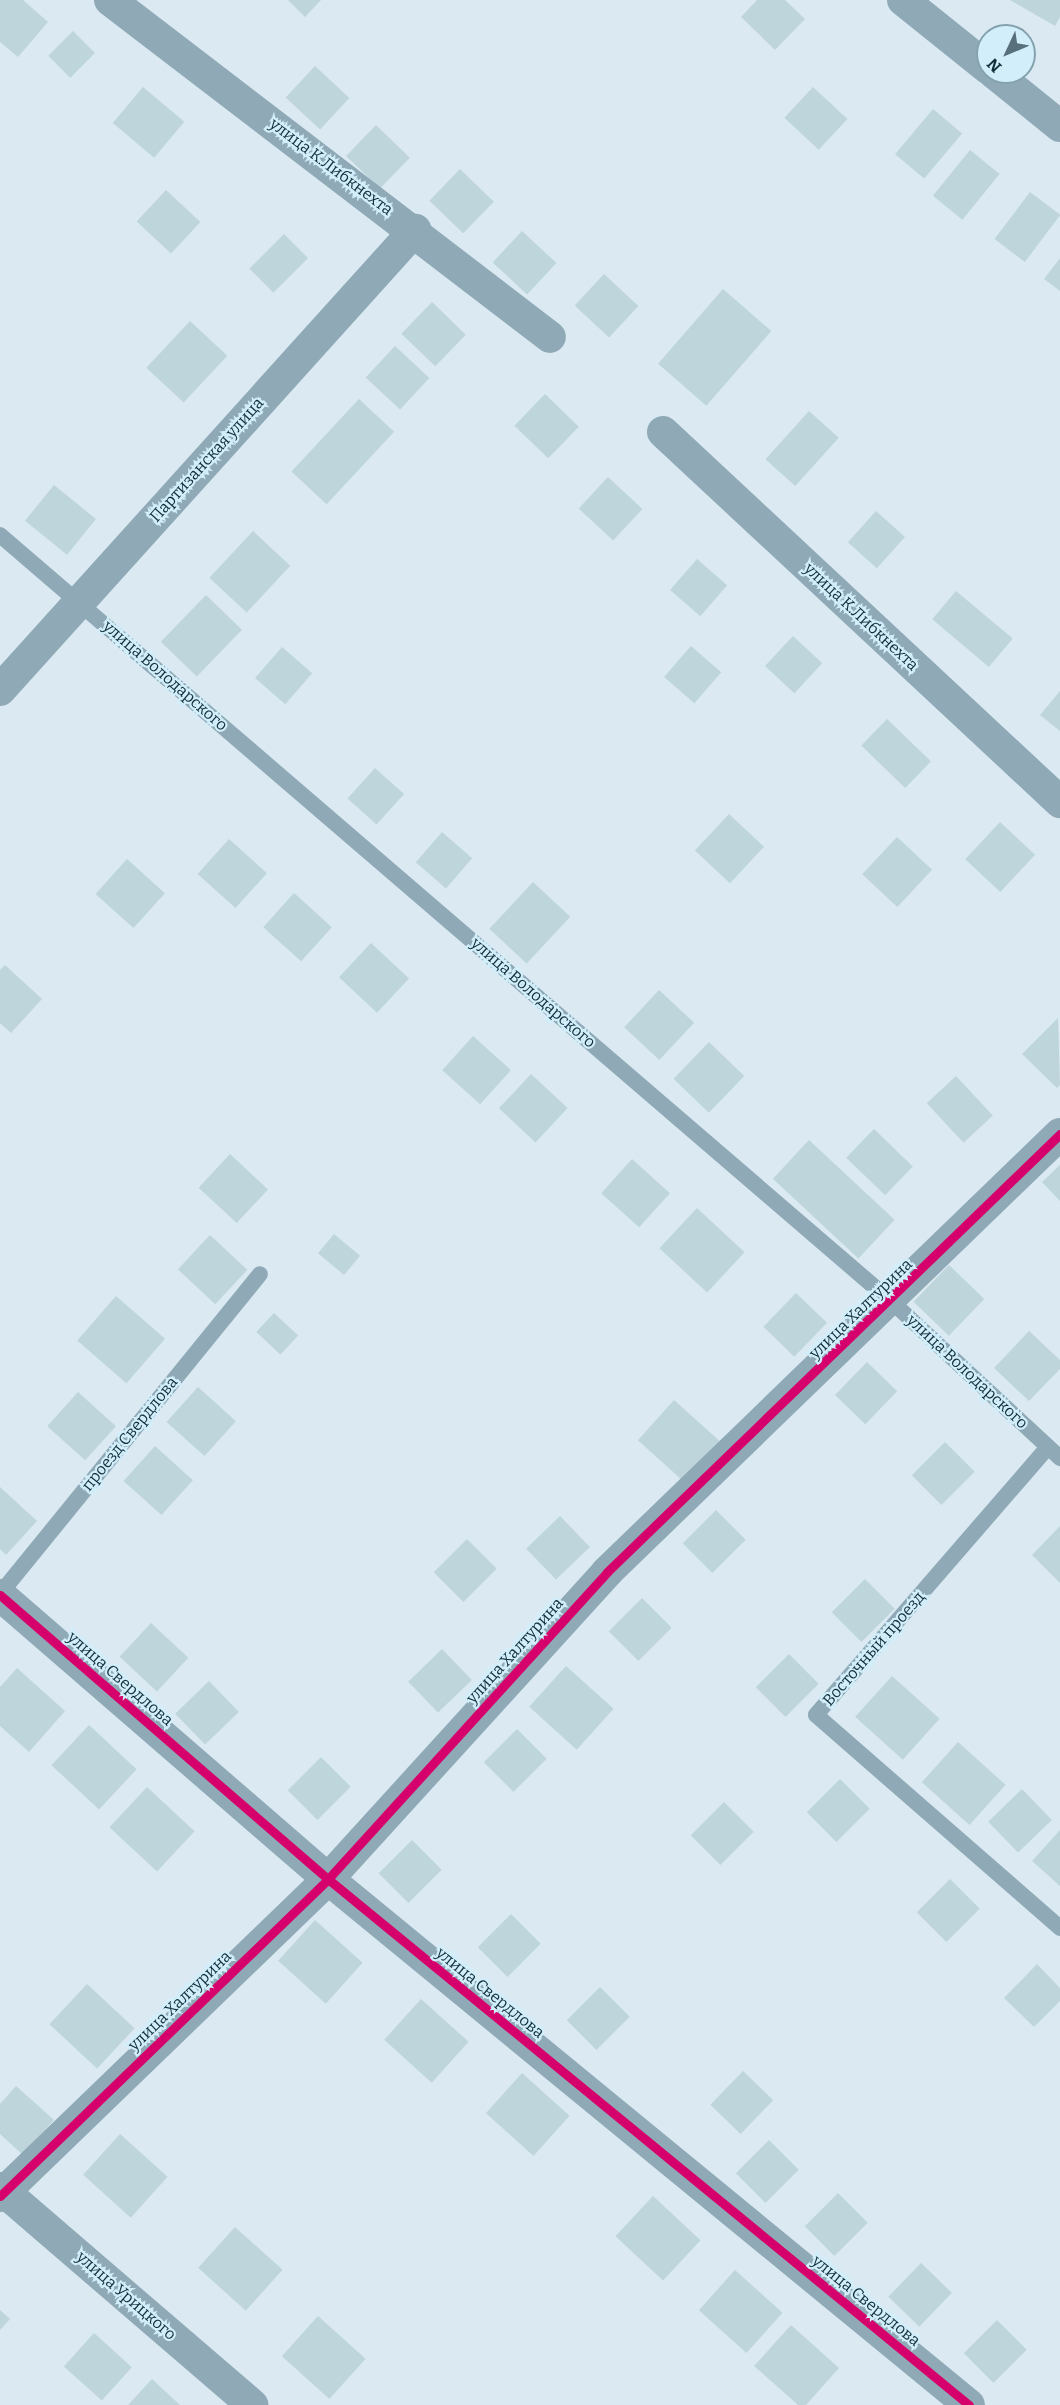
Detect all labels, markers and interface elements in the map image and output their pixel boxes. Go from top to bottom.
north arrow [976,24,1036,84]
text: N [983,54,1005,77]
street label: улица К.Либкнехта [266,114,396,220]
street label: Партизанская улица [146,394,268,526]
street label: улица К.Либкнехта [800,559,922,675]
street label: улица Володарского [99,617,231,735]
street label: улица Володарского [467,934,599,1052]
street label: улица Халтурина [806,1255,916,1363]
street label: улица Володарского [903,1311,1031,1433]
street label: проезд Свердлова [78,1373,182,1495]
street label: Восточный проезд [819,1588,929,1710]
street label: улица Халтурина [463,1594,567,1708]
street label: улица Свердлова [63,1628,177,1730]
street label: улица Свердлова [432,1943,548,2043]
street label: улица Халтурина [125,1947,235,2055]
street label: улица Урицкого [72,2248,180,2344]
street label: улица Свердлова [808,2251,924,2351]

